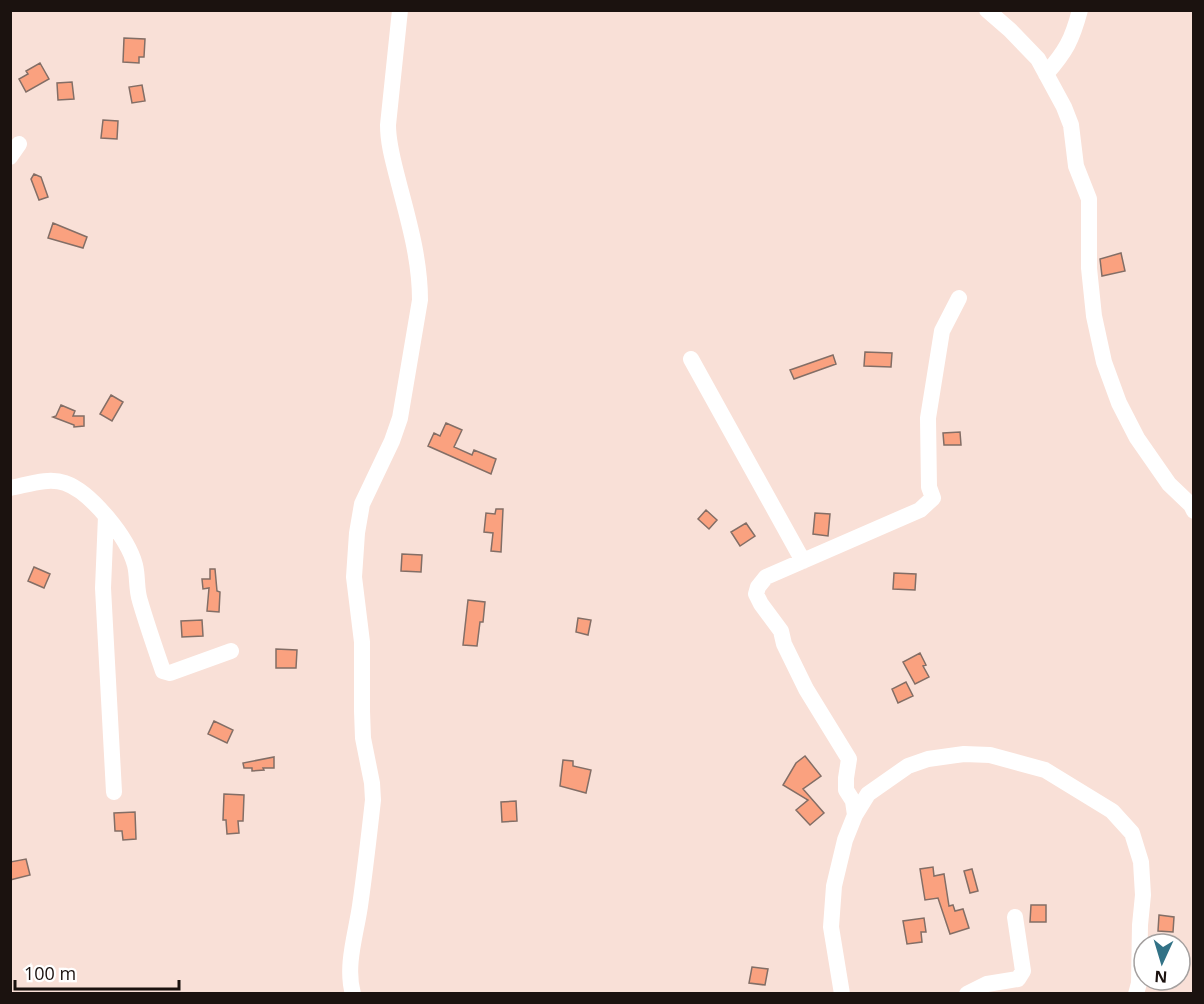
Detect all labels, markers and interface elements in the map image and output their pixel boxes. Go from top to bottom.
north arrow [1132,932,1192,992]
scale bar [15,953,178,991]
text: 100 m [24,961,76,985]
text: N [1154,966,1168,988]

